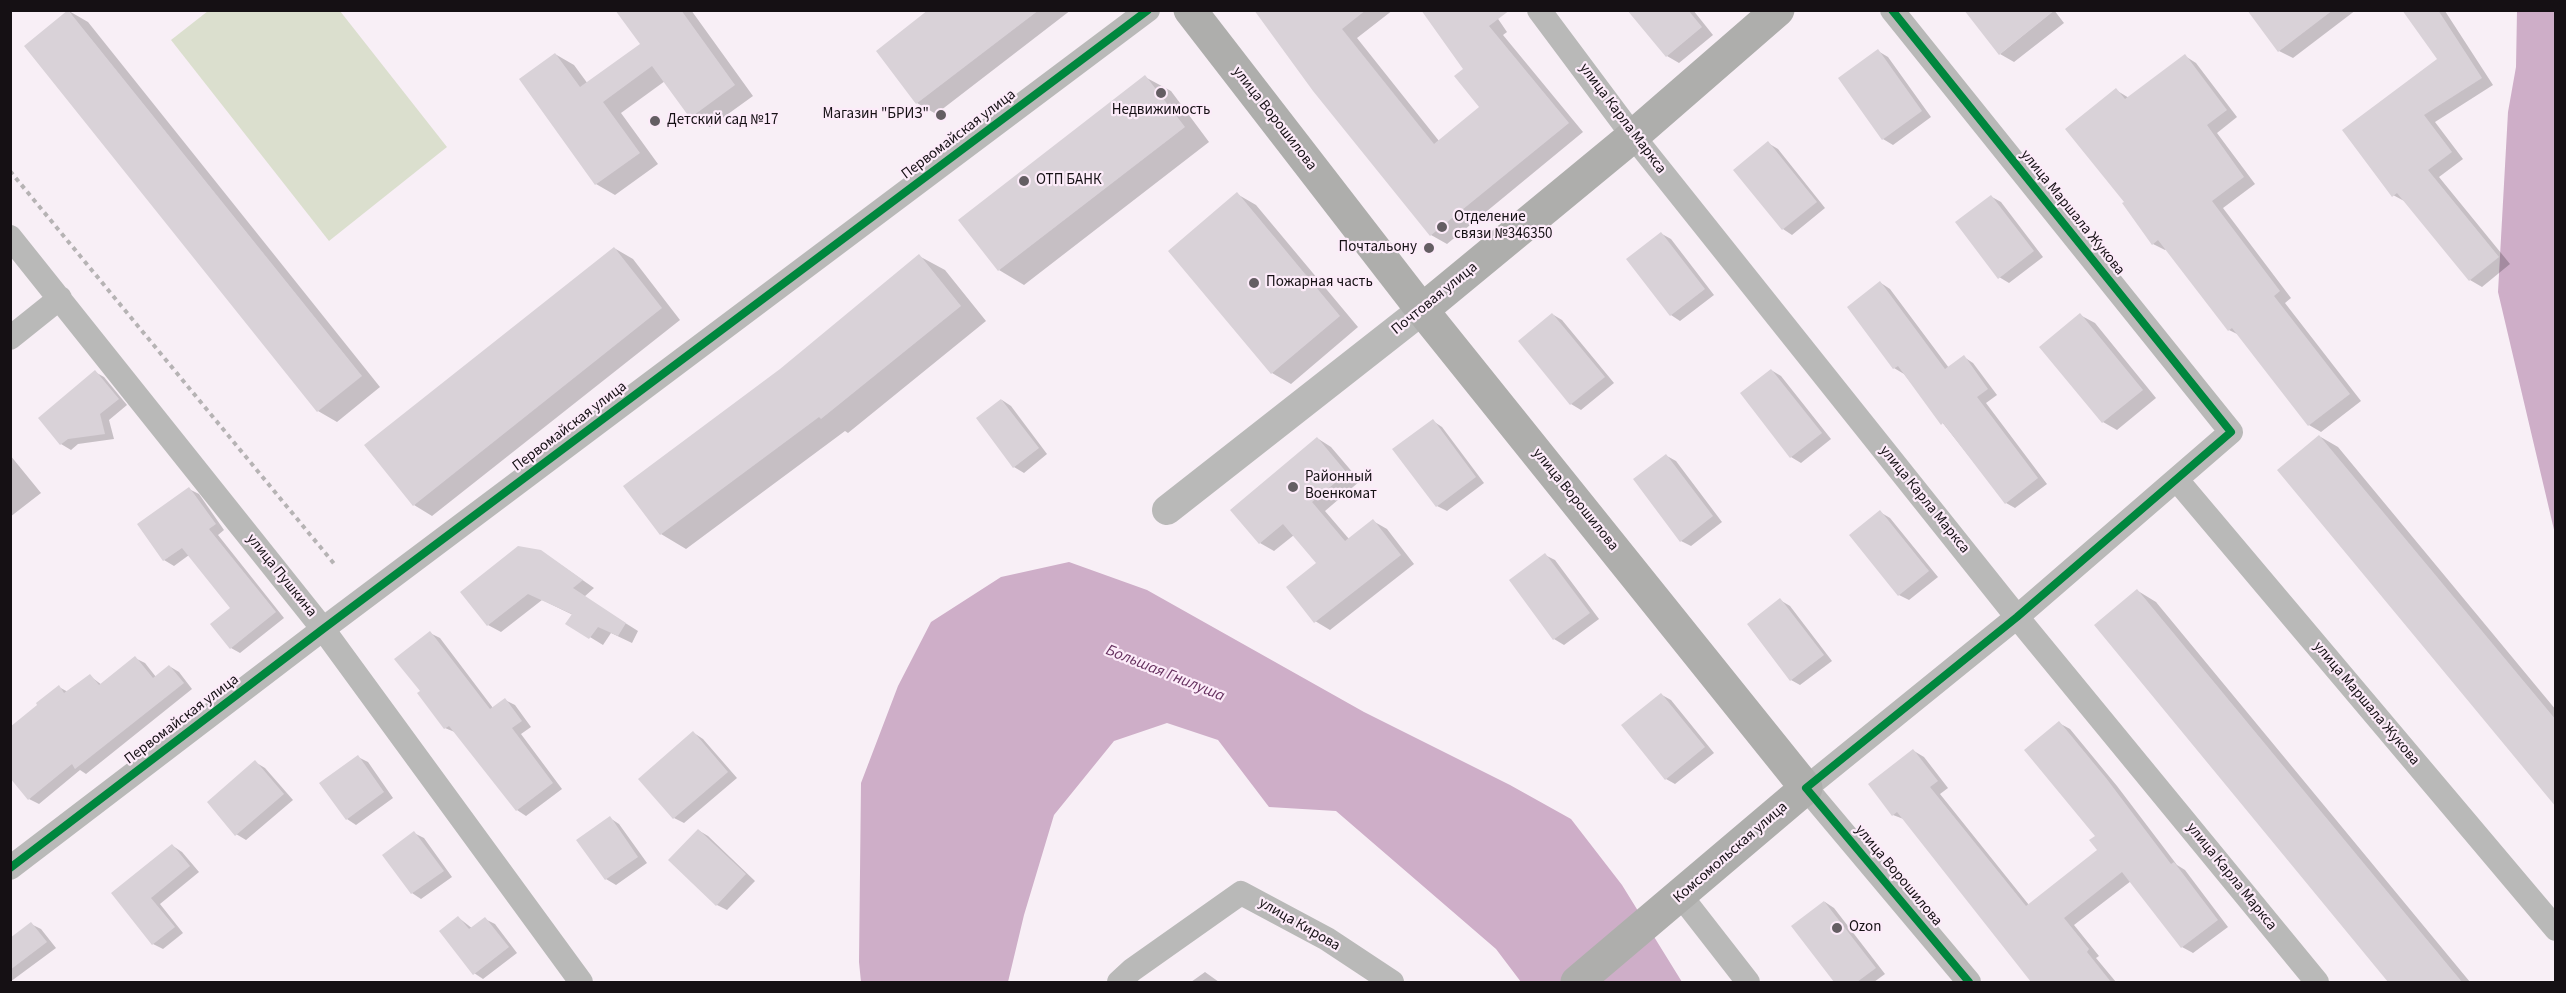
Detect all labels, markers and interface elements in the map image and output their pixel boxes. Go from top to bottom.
street label: улица Карла Маркса [1575,60,1669,178]
street label: улица Ворошилова [1228,64,1320,174]
street label: Первомайская улица [898,86,1020,184]
marker: Недвижимость [1154,86,1168,100]
place label: Недвижимость [1112,102,1210,120]
place label: Магазин "БРИЗ" [822,106,929,124]
marker: Магазин "БРИЗ" [934,108,948,122]
place label: Детский сад №17 [667,112,778,130]
marker: Детский сад №17 [648,114,662,128]
street label: улица Маршала Жукова [2016,147,2128,279]
place label: ОТП БАНК [1036,172,1102,190]
marker: ОТП БАНК [1017,174,1031,188]
place label: Отделение связи №346350 [1454,209,1553,244]
marker: Отделение связи №346350 [1435,220,1449,234]
place label: Почтальону [1338,239,1417,257]
marker: Почтальону [1422,241,1436,255]
street label: Почтовая улица [1388,259,1482,339]
place label: Пожарная часть [1266,274,1373,292]
marker: Пожарная часть [1247,276,1261,290]
street label: Первомайская улица [509,378,631,476]
street label: улица Карла Маркса [1875,442,1973,558]
street label: улица Ворошилова [1528,445,1622,555]
place label: Районный Военкомат [1305,469,1377,504]
marker: Районный Военкомат [1286,480,1300,494]
street label: улица Пушкина [242,531,320,621]
street label: улица Маршала Жукова [2309,638,2423,770]
water label: Большая Гнилуша [1103,641,1227,707]
street label: Первомайская улица [121,671,243,769]
street label: Комсомольская улица [1670,798,1792,908]
street label: улица Карла Маркса [2182,819,2280,935]
street label: улица Ворошилова [1850,822,1946,930]
street label: улица Кирова [1255,894,1343,956]
place label: Ozon [1849,919,1881,937]
marker: Ozon [1830,921,1844,935]

